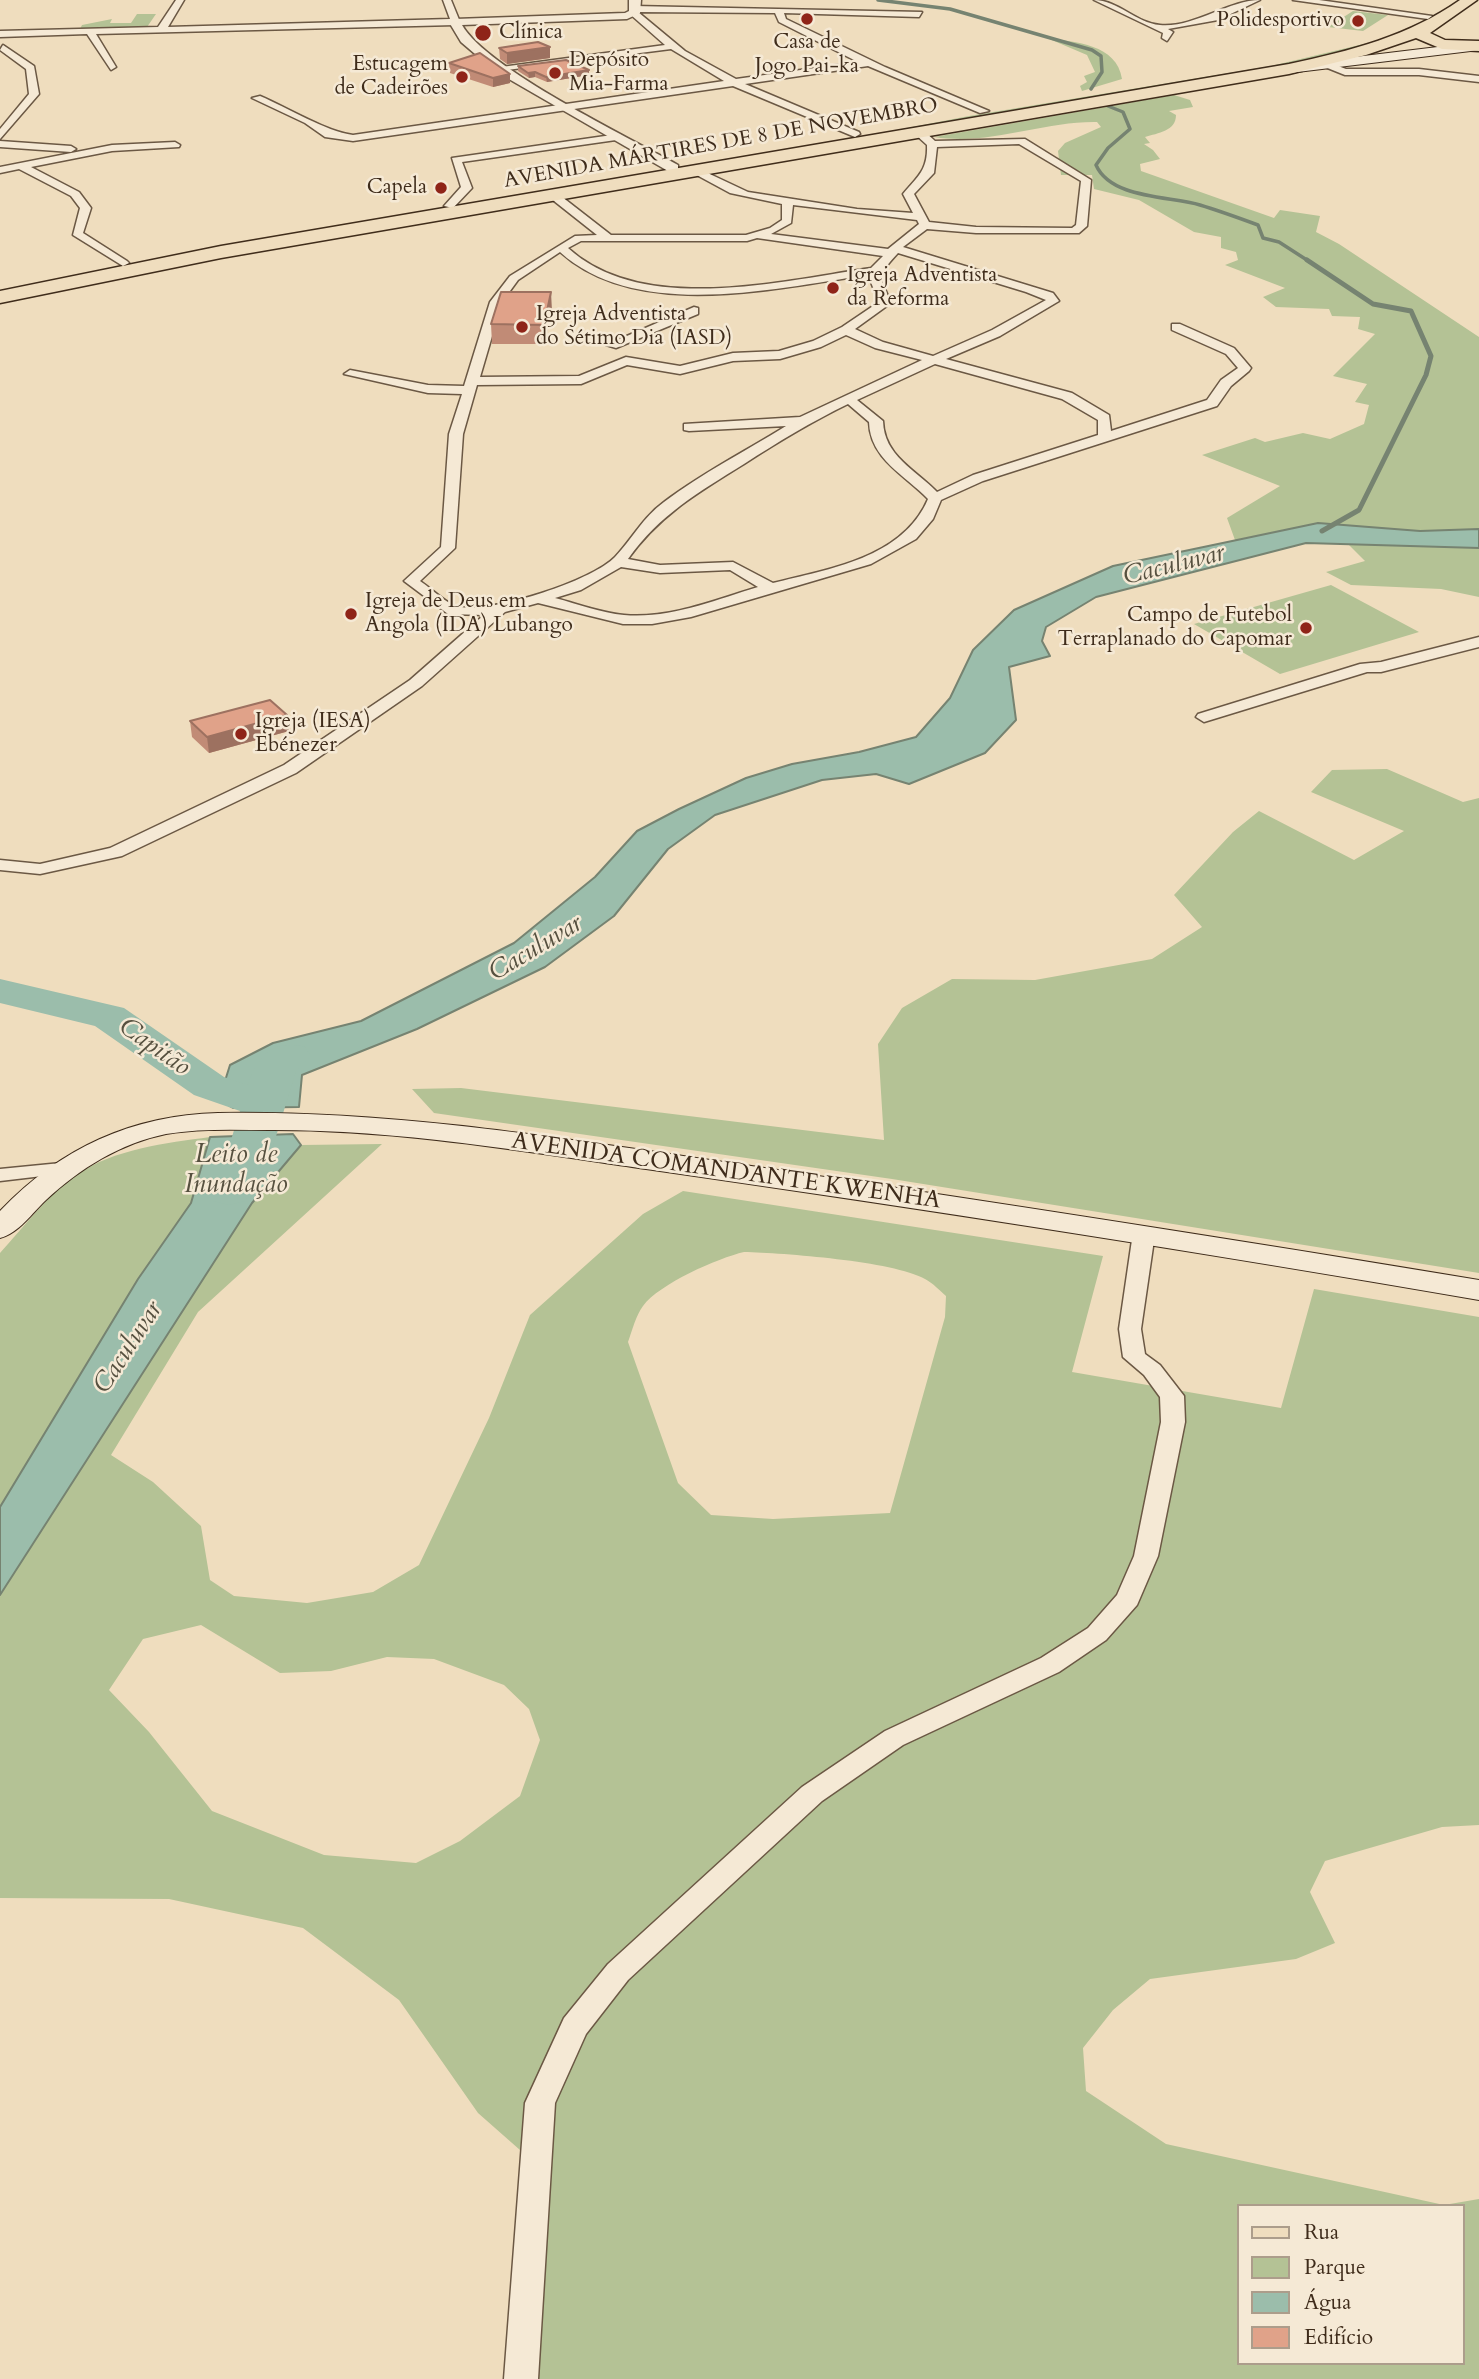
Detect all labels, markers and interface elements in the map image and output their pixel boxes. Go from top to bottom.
place label: Polidesportivo [1217,8,1344,34]
marker: Casa de Jogo Pai-ka [799,11,815,27]
marker: Polidesportivo [1350,13,1366,29]
place label: Clínica [499,20,563,46]
marker: Clínica [473,23,493,43]
place label: Casa de Jogo Pai-ka [755,30,859,80]
place label: Depósito Mia-Farma [569,48,669,98]
place label: Estucagem de Cadeirões [334,52,448,102]
marker: Depósito Mia-Farma [547,65,563,81]
marker: Estucagem de Cadeirões [454,69,470,85]
street label: AVENIDA MÁRTIRES DE 8 DE NOVEMBRO [502,93,940,195]
place label: Capela [367,175,427,201]
marker: Capela [433,180,449,196]
place label: Igreja Adventista da Reforma [847,263,997,313]
marker: Igreja Adventista da Reforma [825,280,841,296]
place label: Igreja Adventista do Sétimo Dia (IASD) [536,302,732,352]
marker: Igreja Adventista do Sétimo Dia (IASD) [514,319,530,335]
water label: Caculuvar [1120,538,1228,594]
place label: Igreja de Deus em Angola (IDA) Lubango [365,589,573,639]
place label: Campo de Futebol Terraplanado do Capomar [1058,603,1292,653]
marker: Igreja de Deus em Angola (IDA) Lubango [343,606,359,622]
marker: Campo de Futebol Terraplanado do Capomar [1298,620,1314,636]
place label: Igreja (IESA) Ebénezer [255,709,371,759]
marker: Igreja (IESA) Ebénezer [233,726,249,742]
water label: Caculuvar [484,909,588,989]
water label: Capitão [112,1012,196,1084]
street label: AVENIDA COMANDANTE KWENHA [510,1128,942,1216]
water label: Leito de Inundação [184,1140,288,1202]
water label: Caculuvar [88,1296,170,1400]
legend [1238,2204,1465,2365]
text: Rua [1304,2218,1339,2247]
text: Parque [1304,2253,1365,2282]
text: Água [1304,2288,1351,2317]
text: Edifício [1304,2323,1373,2352]

